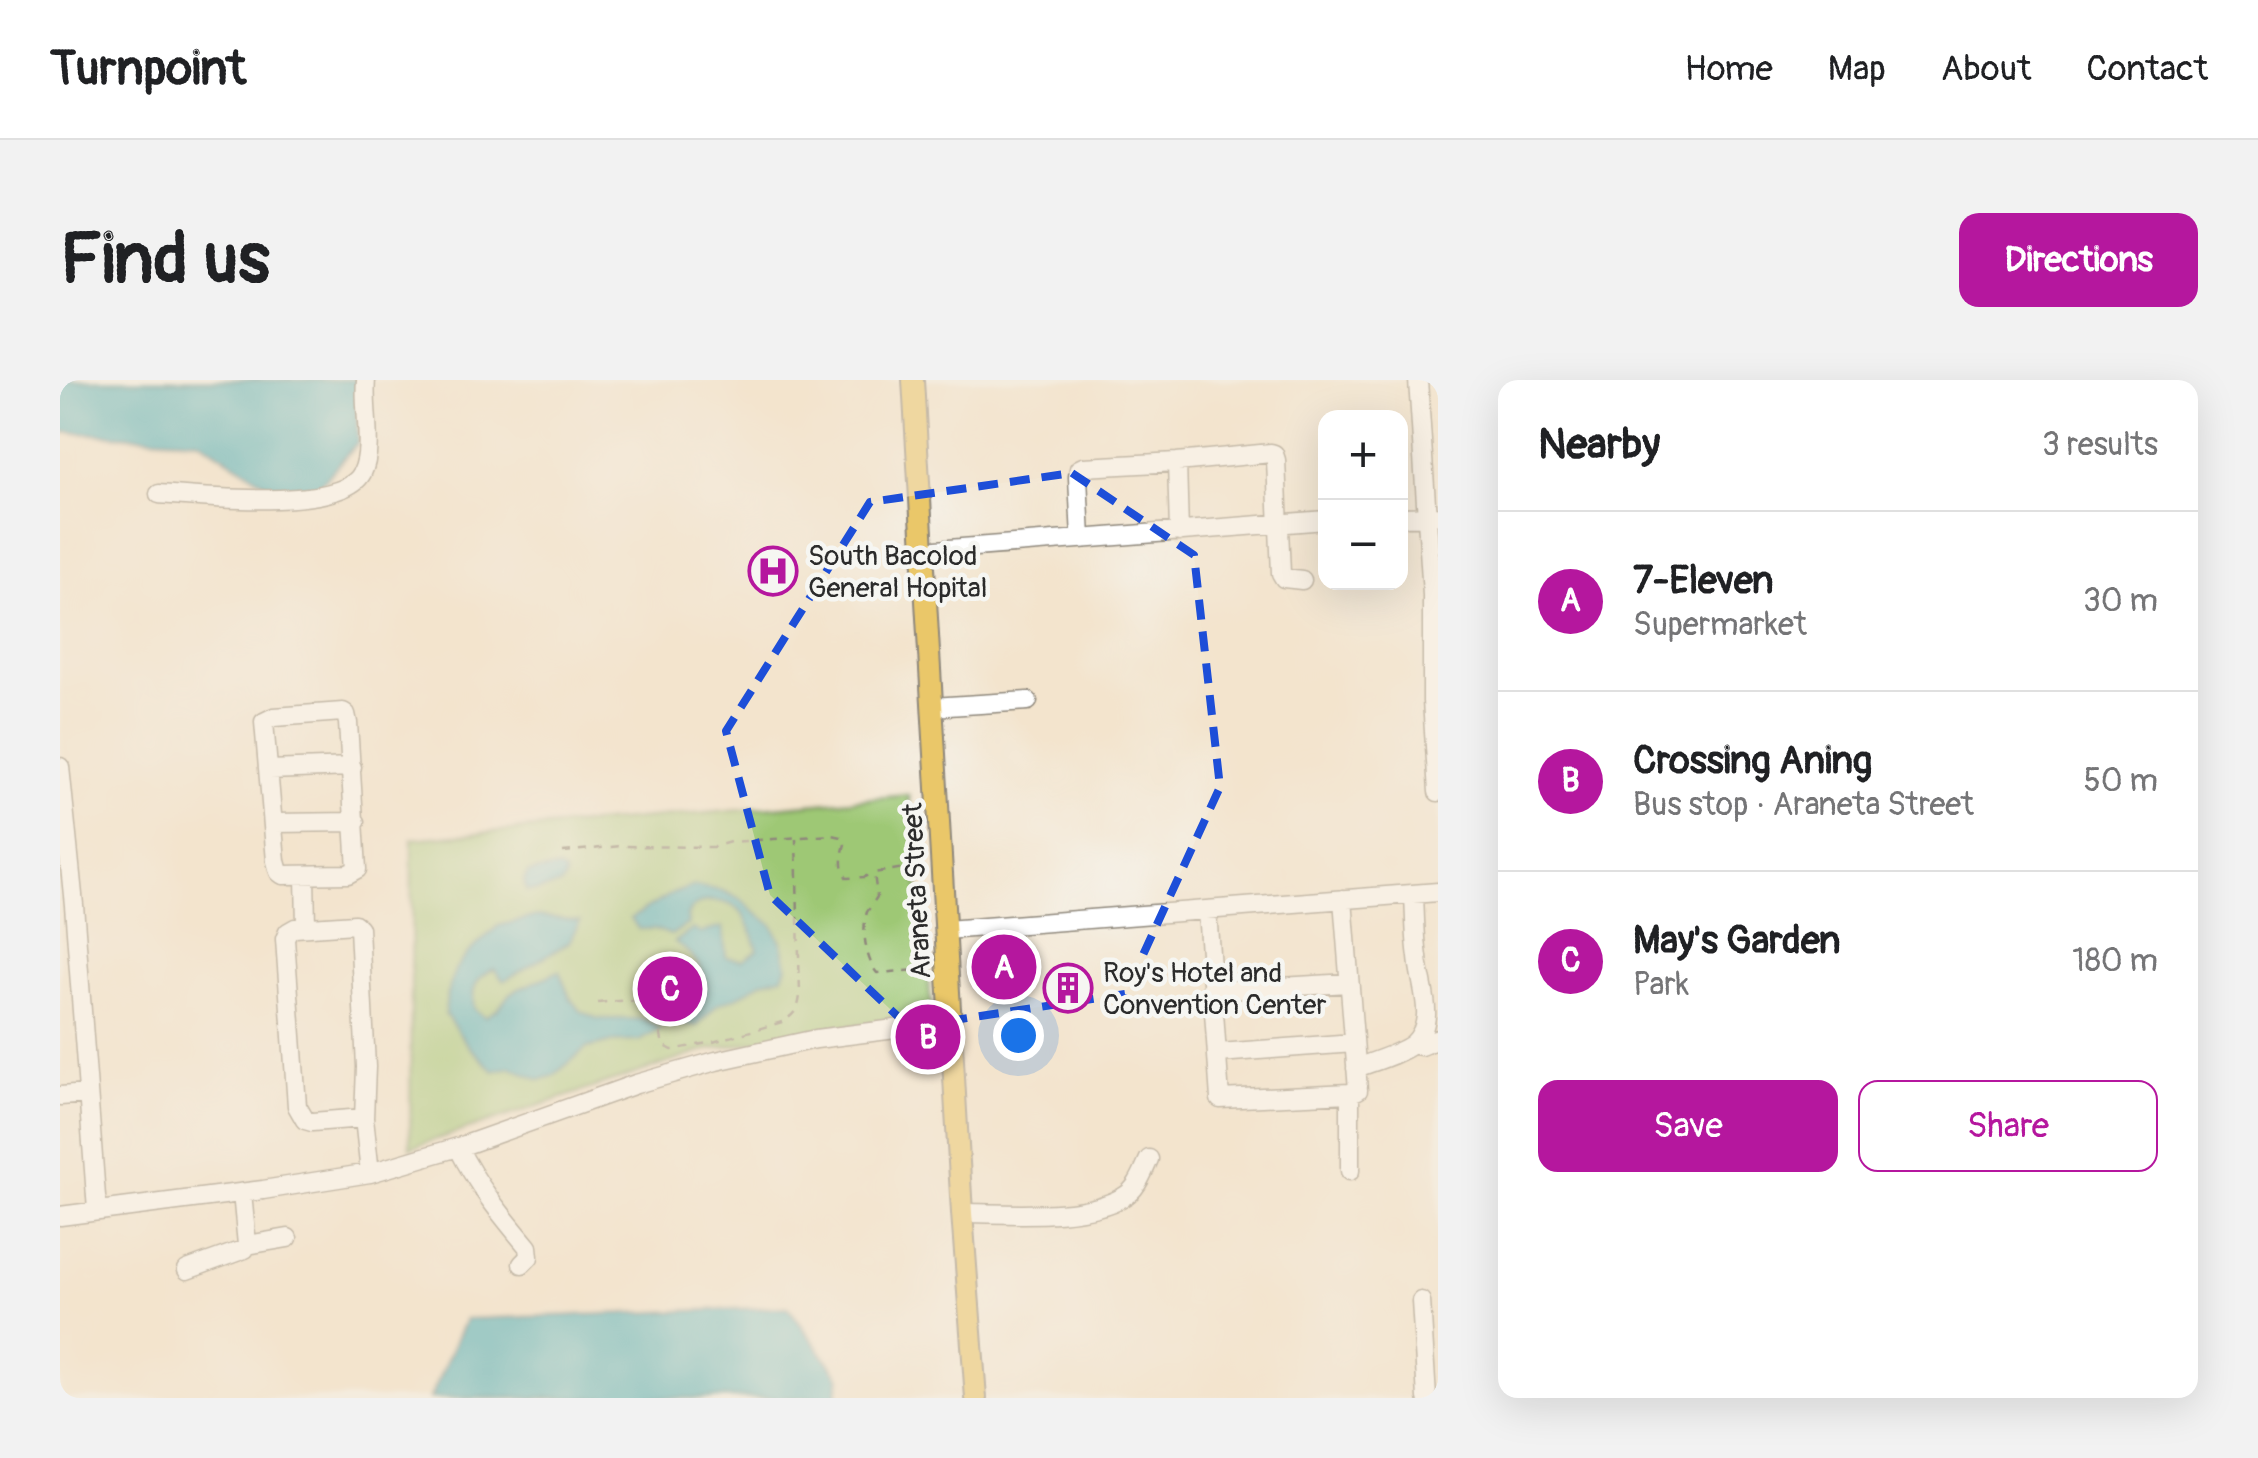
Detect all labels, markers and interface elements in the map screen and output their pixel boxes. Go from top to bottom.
text: Turnpoint [50,39,246,99]
text: Home [1685,47,1773,91]
text: Map [1828,47,1886,91]
text: About [1941,47,2031,91]
text: Contact [2086,47,2208,91]
button: Directions [1959,213,2198,307]
text: Find us [60,216,270,304]
map controls [1318,410,1408,590]
button: + [1318,410,1408,500]
text: Nearby [1538,419,1660,471]
text: 3 results [2042,425,2158,465]
button: − [1318,500,1408,590]
place label: South Bacolod General Hopital [808,539,987,606]
hospital icon: South Bacolod General Hopital [747,545,799,597]
text: 7-Eleven [1633,557,1773,605]
text: A [1560,581,1581,621]
text: 30 m [2083,581,2158,621]
text: Supermarket [1633,605,1807,645]
text: Crossing Aning [1633,737,1872,785]
text: B [1561,761,1580,801]
text: 50 m [2083,761,2158,801]
text: Bus stop · Araneta Street [1633,785,1974,825]
street label: Araneta Street [895,801,940,980]
text: May's Garden [1633,917,1840,965]
pin: A [972,930,1036,1004]
text: C [1561,941,1580,981]
text: 180 m [2072,941,2158,981]
pin: C [638,952,702,1026]
place label: Roy's Hotel and Convention Center [1103,956,1326,1023]
building icon: Roy's Hotel and Convention Center [1042,962,1094,1014]
text: Park [1633,965,1689,1005]
pin: B [896,1000,960,1074]
your location [993,1010,1044,1061]
button: Save [1538,1080,1838,1172]
button: Share [1858,1080,2158,1172]

